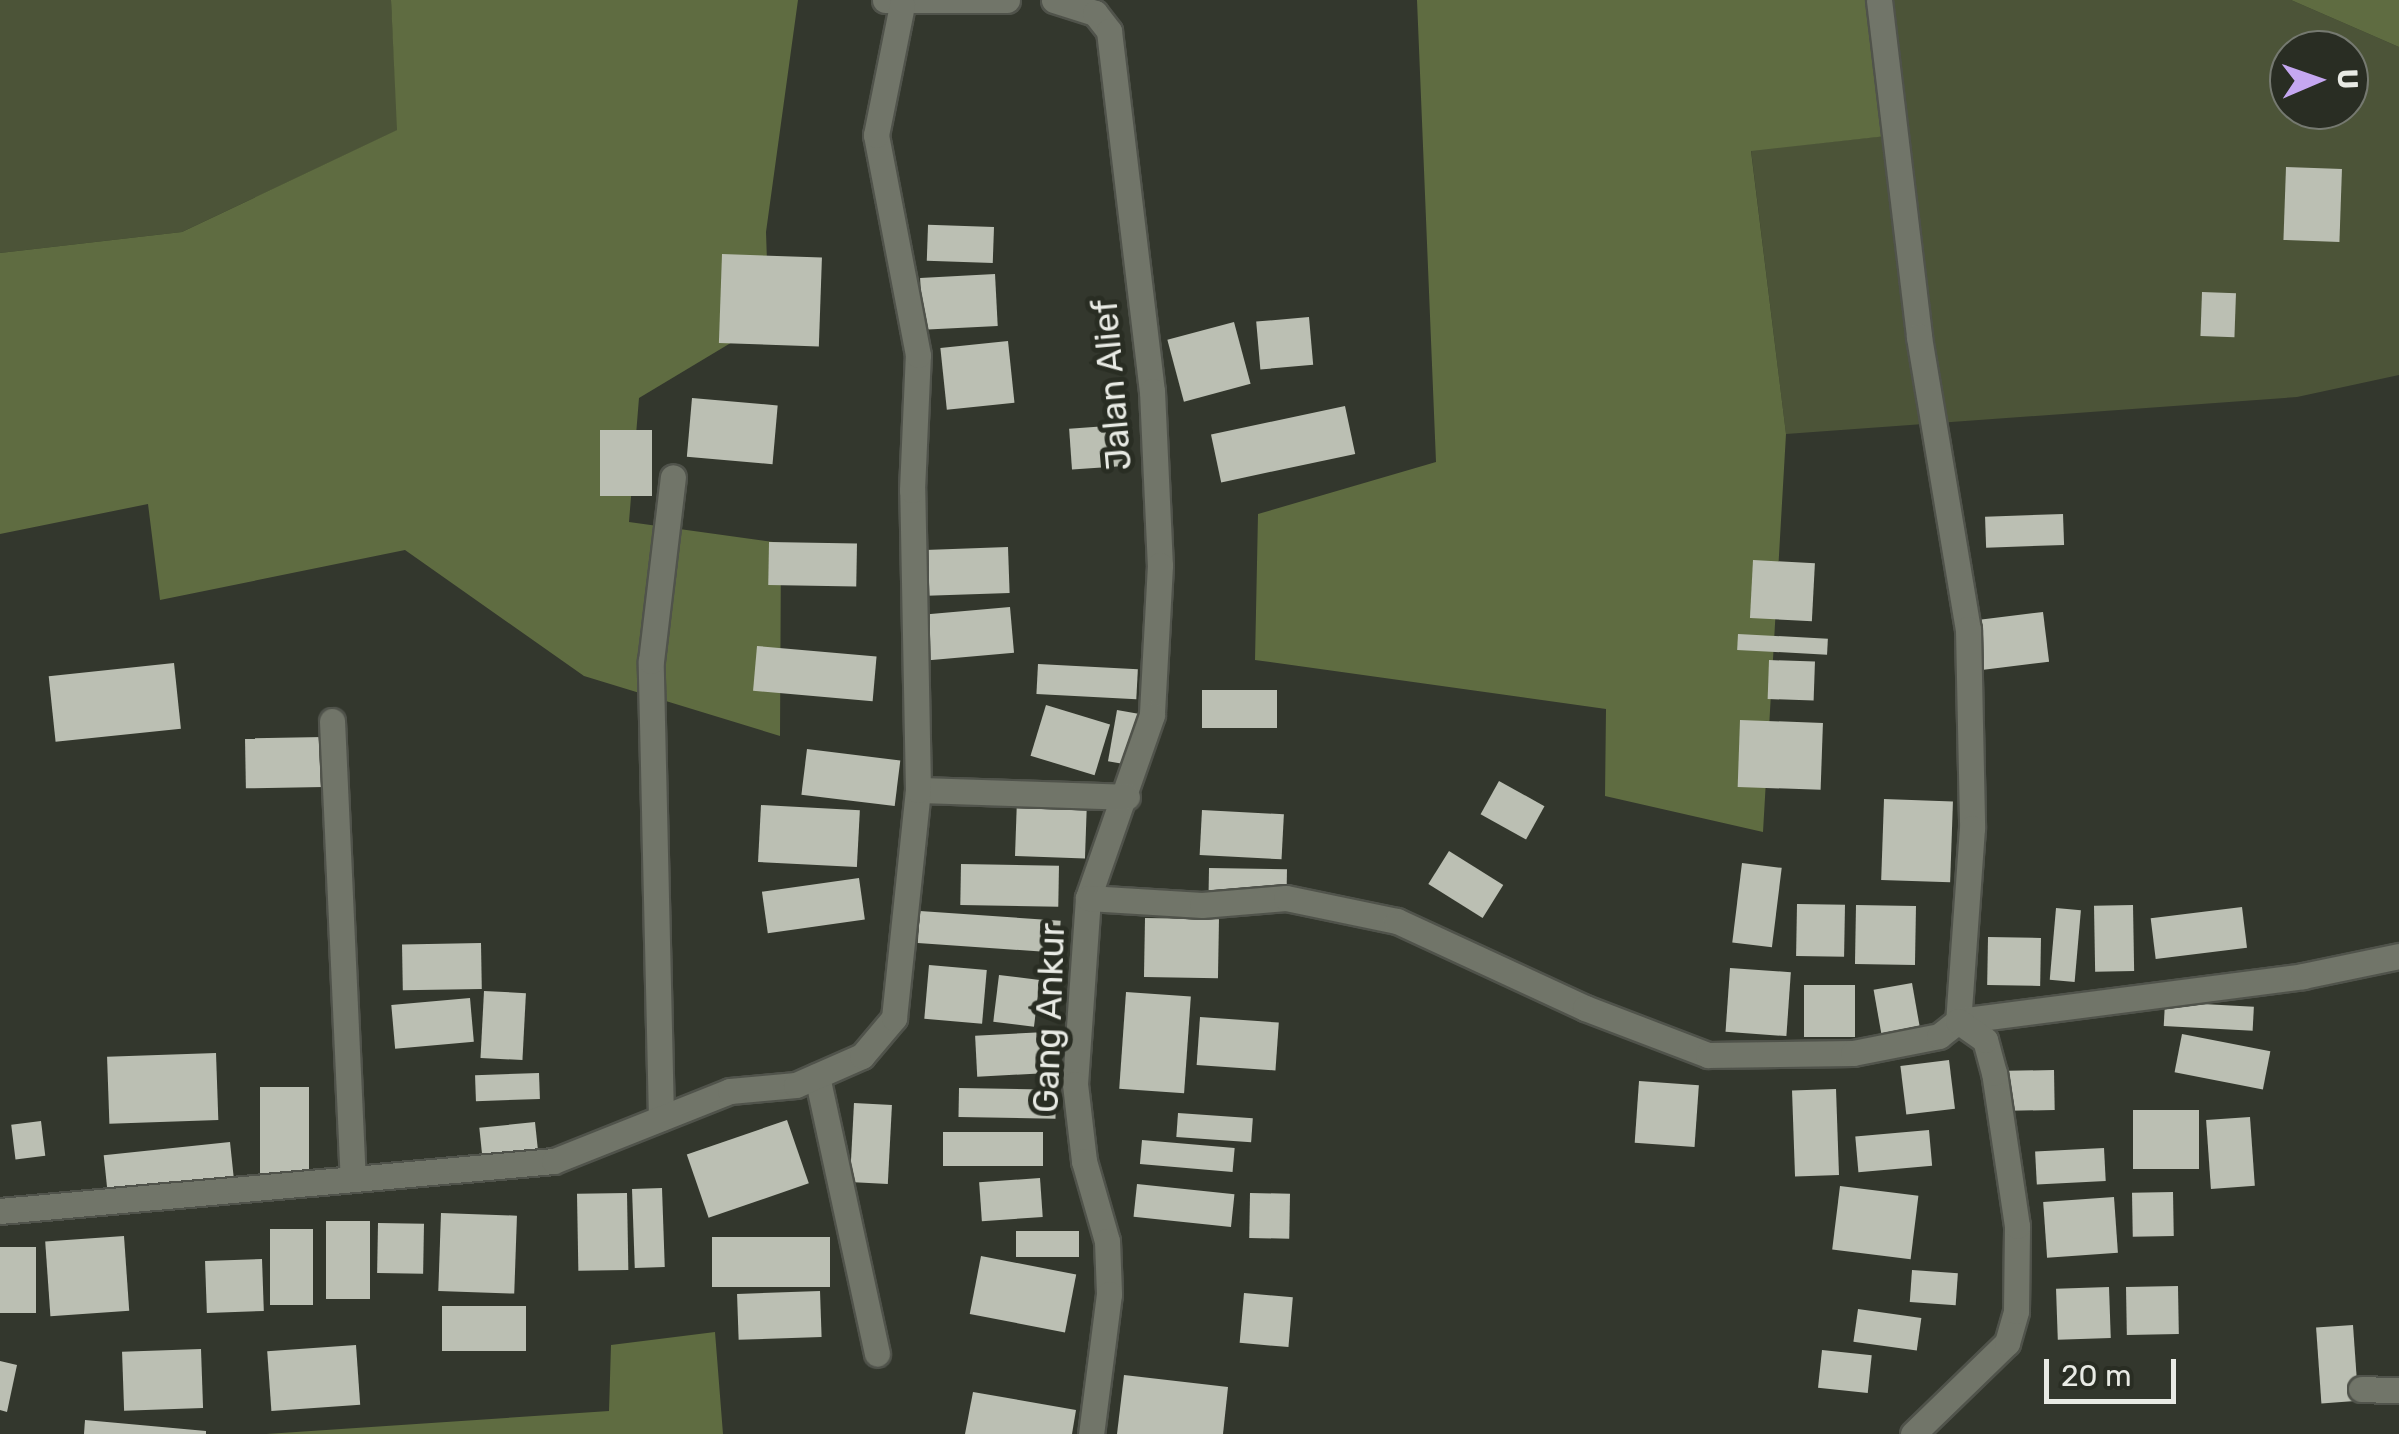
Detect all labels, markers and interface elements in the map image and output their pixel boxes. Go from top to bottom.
north arrow [2269,30,2369,130]
text: U [2331,68,2364,90]
street label: Jalan Alief [1084,297,1140,473]
street label: Gang Ankur [1025,922,1073,1114]
scale bar [2049,1339,2182,1401]
text: 20 m [2061,1358,2132,1394]

